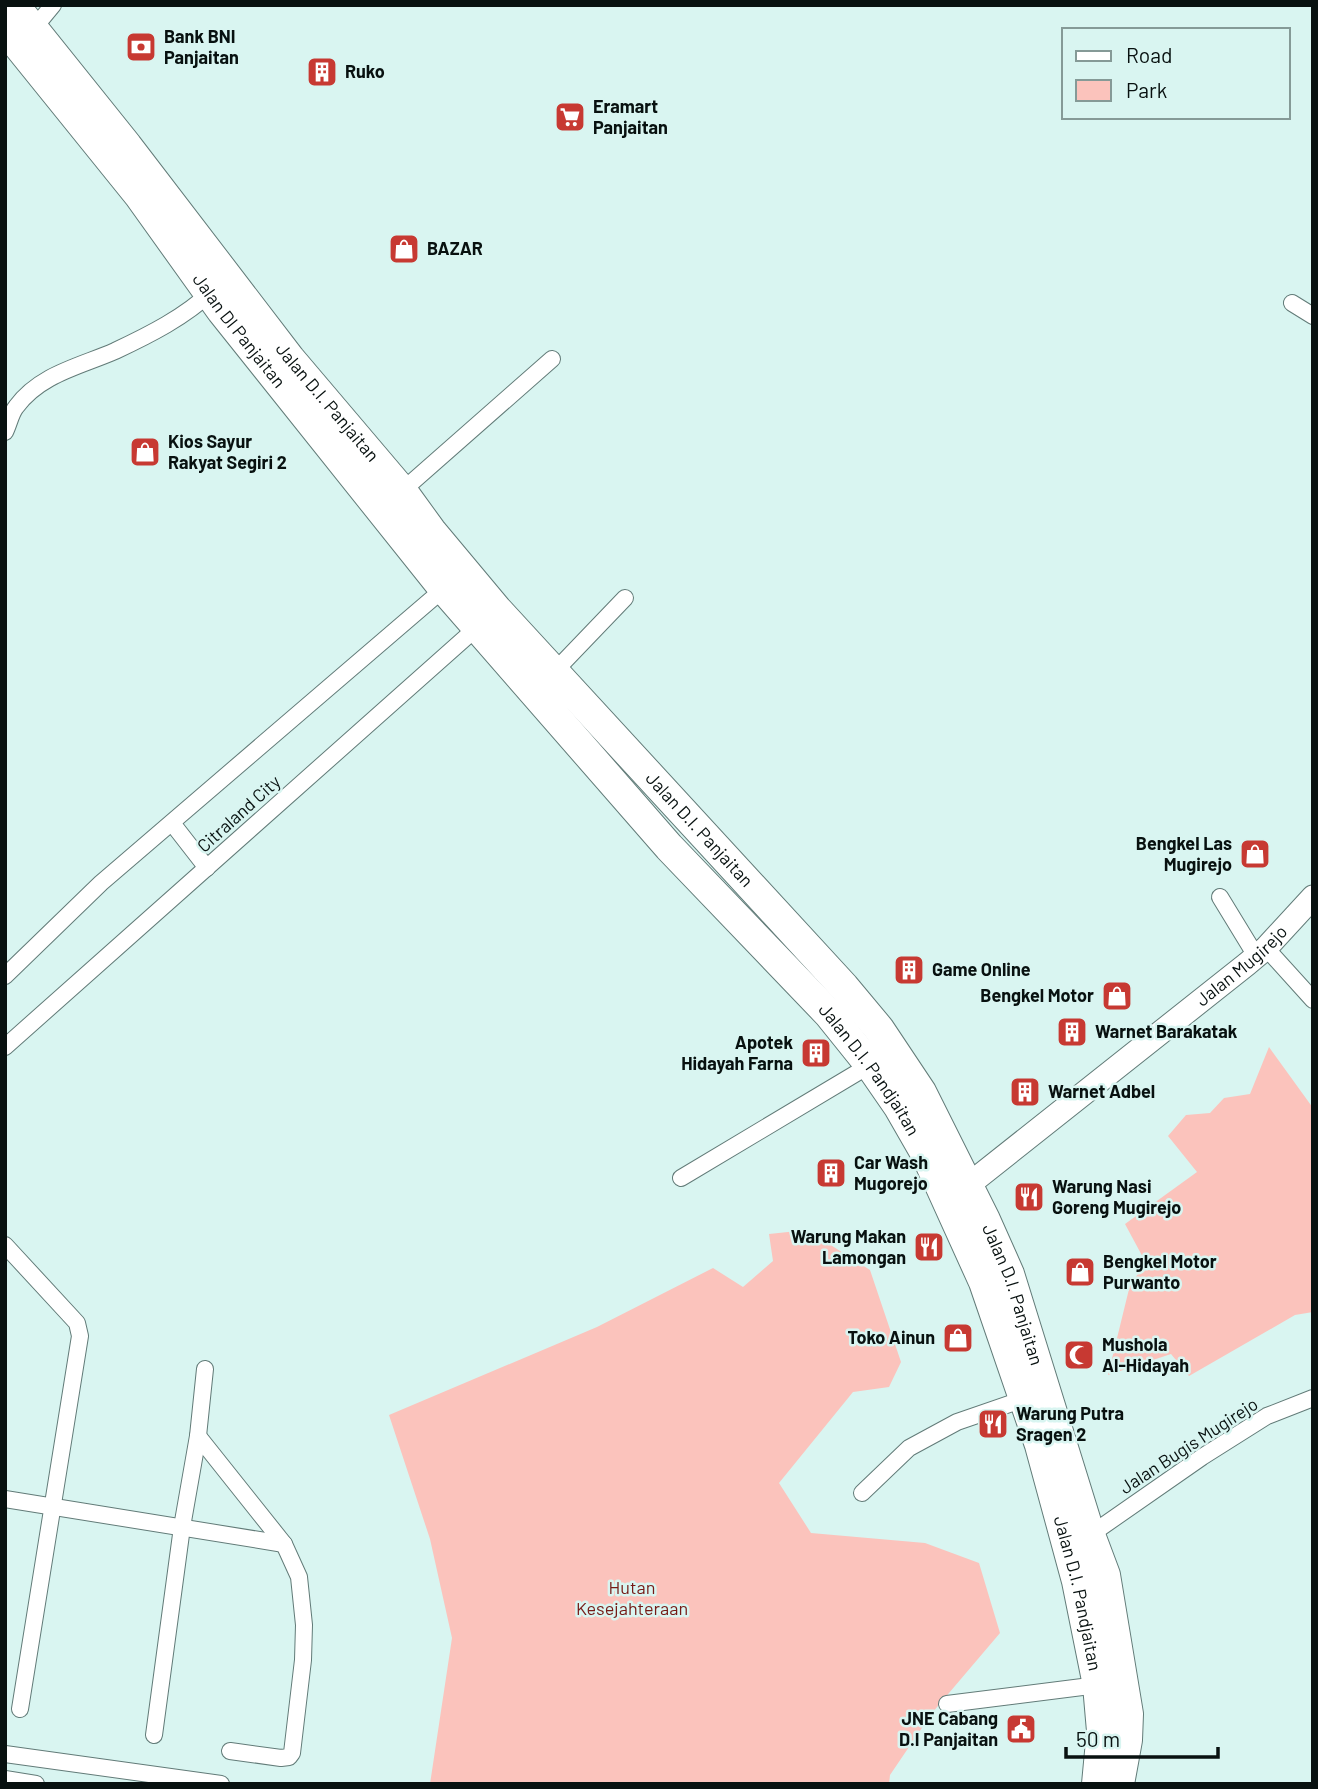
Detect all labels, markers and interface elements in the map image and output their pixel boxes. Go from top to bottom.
place label: Bank BNI Panjaitan [164,25,239,68]
legend [1062,28,1290,119]
bank icon: Bank BNI Panjaitan [124,30,158,64]
text: Road [1126,42,1172,67]
building icon: Ruko [305,55,339,89]
place label: Ruko [345,60,385,82]
text: Park [1126,77,1167,102]
place label: Eramart Panjaitan [593,95,668,138]
supermarket icon: Eramart Panjaitan [553,100,587,134]
shop icon: BAZAR [387,232,421,266]
place label: BAZAR [427,237,483,259]
street label: Jalan DI Panjaitan [189,269,291,392]
street label: Jalan D.I. Panjaitan [272,338,384,466]
place label: Kios Sayur Rakyat Segiri 2 [168,430,287,473]
shop icon: Kios Sayur Rakyat Segiri 2 [128,435,162,469]
street label: Jalan D.I. Panjaitan [642,767,758,891]
street label: Citraland City [192,770,285,856]
place label: Bengkel Las Mugirejo [1136,832,1232,875]
shop icon: Bengkel Las Mugirejo [1238,837,1272,871]
street label: Jalan Mugirejo [1191,920,1291,1010]
building icon: Game Online [892,953,926,987]
place label: Game Online [932,958,1031,980]
shop icon: Bengkel Motor [1100,979,1134,1013]
place label: Bengkel Motor [980,984,1094,1006]
street label: Jalan D.I. Pandjaitan [815,998,925,1139]
building icon: Warnet Barakatak [1055,1015,1089,1049]
place label: Warnet Barakatak [1095,1020,1238,1042]
place label: Apotek Hidayah Farna [681,1031,793,1074]
building icon: Apotek Hidayah Farna [799,1036,833,1070]
building icon: Warnet Adbel [1008,1075,1042,1109]
place label: Warnet Adbel [1048,1080,1155,1102]
place label: Car Wash Mugorejo [854,1151,928,1194]
building icon: Car Wash Mugorejo [814,1156,848,1190]
place label: Warung Nasi Goreng Mugirejo [1052,1175,1181,1218]
restaurant icon: Warung Nasi Goreng Mugirejo [1012,1180,1046,1214]
street label: Jalan D.I. Panjaitan [978,1220,1049,1368]
place label: Warung Makan Lamongan [791,1225,906,1268]
restaurant icon: Warung Makan Lamongan [912,1230,946,1264]
place label: Bengkel Motor Purwanto [1103,1250,1217,1293]
shop icon: Bengkel Motor Purwanto [1063,1255,1097,1289]
shop icon: Toko Ainun [941,1321,975,1355]
place label: Toko Ainun [847,1326,935,1348]
place label: Mushola Al-Hidayah [1102,1333,1189,1376]
mosque icon: Mushola Al-Hidayah [1062,1338,1096,1372]
street label: Jalan Bugis Mugirejo [1115,1392,1262,1498]
place label: Warung Putra Sragen 2 [1016,1402,1124,1445]
restaurant icon: Warung Putra Sragen 2 [976,1407,1010,1441]
street label: Jalan D.I. Pandjaitan [1050,1513,1107,1673]
park label: Hutan Kesejahteraan [576,1576,688,1619]
place label: JNE Cabang D.I Panjaitan [899,1707,998,1750]
public building icon: JNE Cabang D.I Panjaitan [1004,1712,1038,1746]
scale bar [1066,1716,1218,1760]
text: 50 m [1076,1726,1120,1751]

